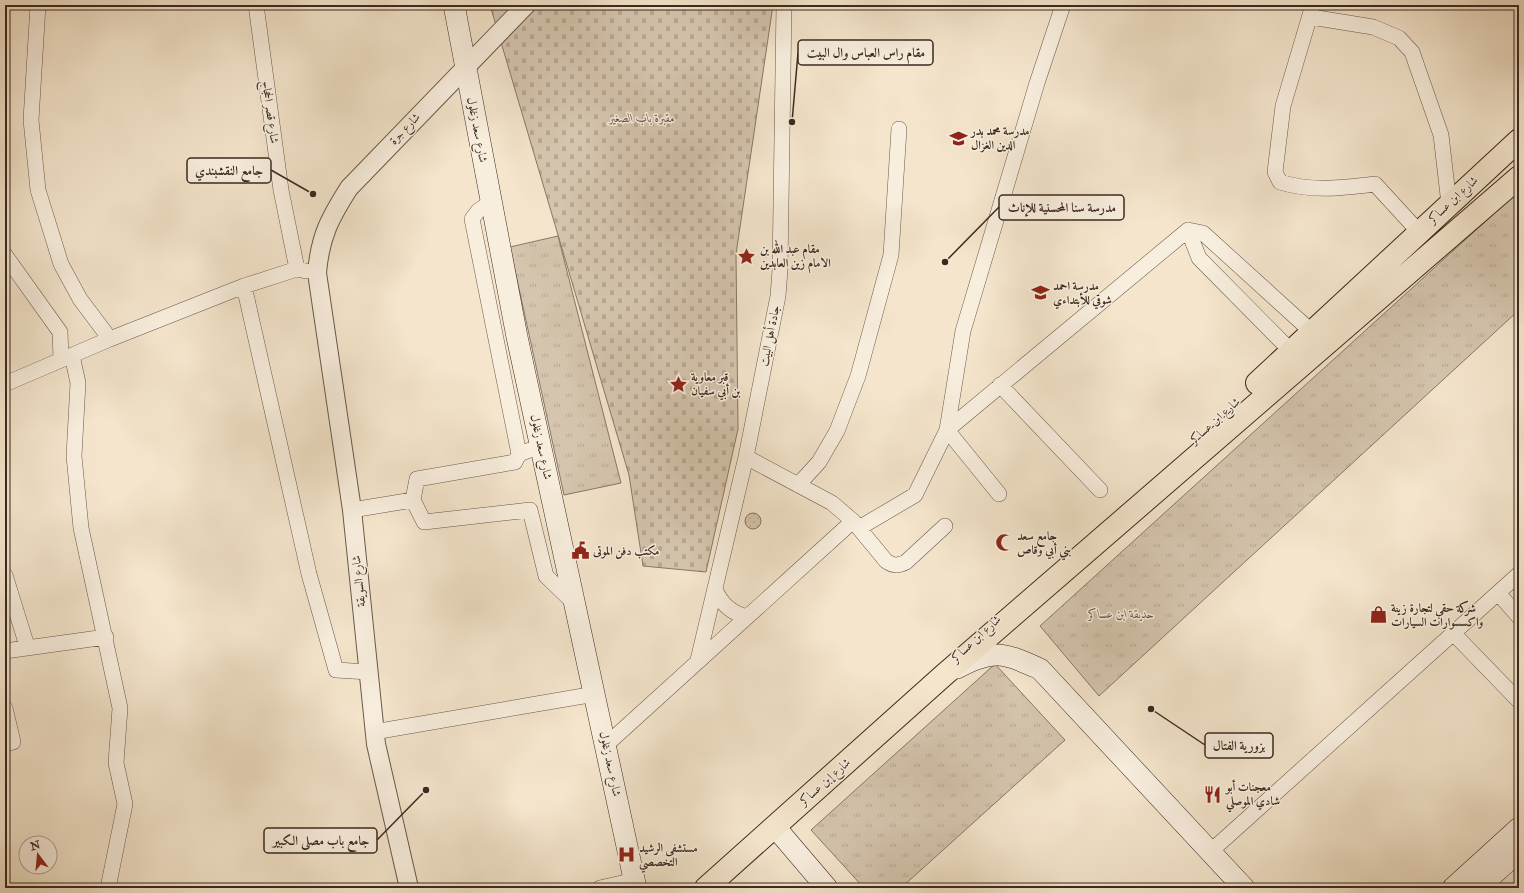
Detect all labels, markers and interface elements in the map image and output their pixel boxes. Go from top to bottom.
callout: مقام راس العباس وال البيت [798,40,933,65]
text: مقام راس العباس وال البيت [807,45,925,64]
street label: شارع قصر الحجاج [255,80,282,145]
street label: شارع سعد زغلول [460,96,491,165]
street label: شارع جرة [386,110,426,150]
park label: مقبرة باب الصغير [608,111,675,126]
place label: مدرسة محمد بدر الدين الغزال [969,124,1030,153]
school or university icon: مدرسة محمد بدر الدين الغزال [948,128,968,148]
callout: جامع النقشبندي [187,158,271,183]
text: جامع النقشبندي [195,163,263,183]
street label: شارع ابن عساكر [1423,173,1483,230]
callout: مدرسة سنا المحسنية للإناث [999,195,1124,220]
text: مدرسة سنا المحسنية للإناث [1008,200,1116,217]
place label: مقام عبد الله بن الامام زين العابدين [760,239,831,274]
place icon: مقام عبد الله بن الامام زين العابدين [737,246,757,266]
place label: مدرسة احمد شوقي للأبتداءي [1053,279,1112,310]
school or university icon: مدرسة احمد شوقي للأبتداءي [1030,283,1050,303]
street label: جادة أهل البيت [756,304,784,368]
place label: قبر معاوية بن أبي سفيان [691,370,741,401]
place icon: قبر معاوية بن أبي سفيان [668,374,688,394]
street label: شارع ابن عساكر [1185,394,1246,451]
street label: شارع سعد زغلول [524,413,555,482]
place label: جامع سعد بني أبي وقاص [1017,529,1072,561]
mosque icon: جامع سعد بني أبي وقاص [994,533,1014,553]
public building icon: مكتب دفن الموتى [570,541,590,561]
place label: مكتب دفن الموتى [592,544,660,559]
street label: شارع السويقة [349,554,372,608]
place label: شركة حقي لتجارة زينة واكسسوارات السيارات [1391,600,1484,630]
shop icon: شركة حقي لتجارة زينة واكسسوارات السيارات [1368,605,1388,625]
park label: حديقة ابن عساكر [1087,607,1154,622]
street label: شارع ابن عساكر [946,612,1006,669]
street label: شارع سعد زغلول [593,730,624,799]
callout: بزورية الفتال [1205,733,1273,758]
text: بزورية الفتال [1213,738,1266,754]
street label: شارع إبن عساكر [795,755,856,813]
place label: معجنات أبو شادي الموصلي [1224,779,1280,813]
restaurant icon: معجنات أبو شادي الموصلي [1203,784,1223,804]
callout: جامع باب مصلى الكبير [264,828,377,853]
text: جامع باب مصلى الكبير [271,833,369,853]
north arrow [18,835,58,875]
text: N [28,838,43,854]
place label: مستشفى الرشيد التخصصي [639,841,698,873]
hospital icon: مستشفى الرشيد التخصصي [616,845,636,865]

